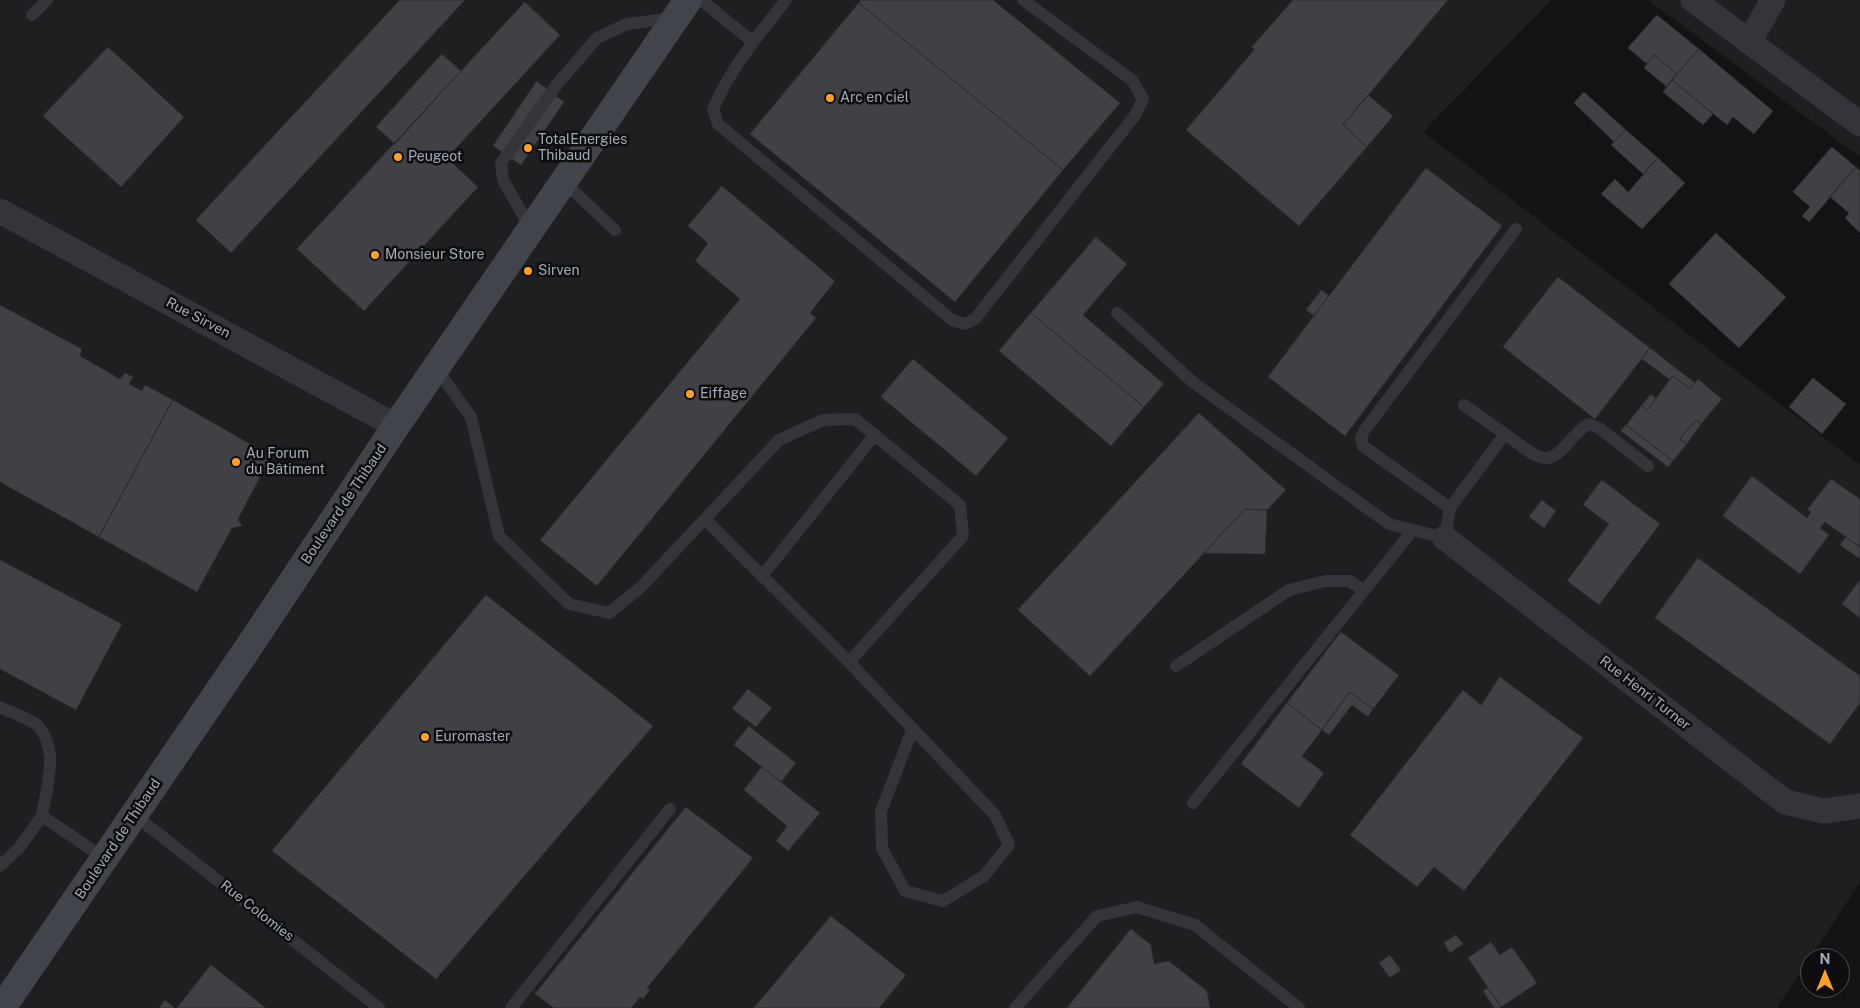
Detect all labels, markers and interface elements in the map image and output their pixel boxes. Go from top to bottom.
place label: Arc en ciel [840,90,909,106]
marker: Arc en ciel [824,92,836,104]
place label: TotalEnergies Thibaud [538,132,627,164]
marker: TotalEnergies Thibaud [522,142,534,154]
place label: Peugeot [408,149,462,165]
marker: Peugeot [392,151,404,163]
place label: Monsieur Store [385,247,484,263]
marker: Monsieur Store [369,249,381,261]
place label: Sirven [538,263,580,279]
marker: Sirven [522,265,534,277]
street label: Rue Sirven [163,294,233,342]
place label: Eiffage [700,386,747,402]
marker: Eiffage [684,388,696,400]
street label: Boulevard de Thibaud [298,441,390,567]
place label: Au Forum du Bâtiment [246,446,325,478]
marker: Au Forum du Bâtiment [230,456,242,468]
street label: Rue Henri Turner [1596,652,1694,734]
place label: Euromaster [435,729,510,745]
marker: Euromaster [419,731,431,743]
street label: Boulevard de Thibaud [72,776,164,902]
street label: Rue Colomies [217,877,297,945]
north arrow [1800,948,1850,998]
text: N [1820,951,1830,967]

